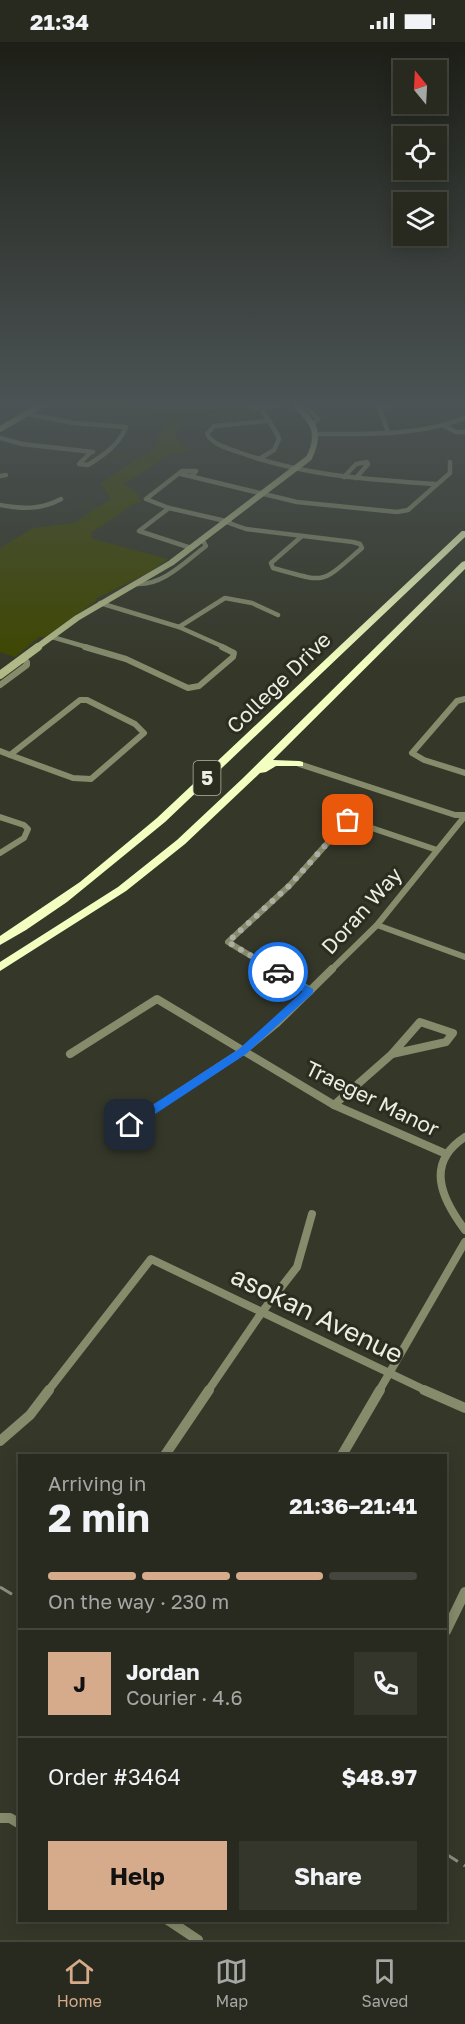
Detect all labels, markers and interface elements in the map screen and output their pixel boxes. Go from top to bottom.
text: 21:34 [30,8,89,35]
north arrow [393,60,447,114]
map controls [393,60,447,246]
button: locate [393,126,447,180]
button: layers [393,192,447,246]
street label: College Drive [221,626,336,738]
road number: 5 [194,761,220,795]
pin [322,794,373,845]
icon: bag [331,803,364,836]
street label: Doran Way [316,861,407,959]
courier [248,942,308,1002]
icon: car [262,956,295,989]
street label: Traeger Manor [301,1055,443,1142]
pin [104,1099,155,1150]
icon: home [113,1108,146,1141]
street label: asokan Avenue [226,1260,408,1370]
text: Arriving in [48,1471,146,1495]
text: 21:36–21:41 [289,1492,417,1519]
text: 2 min [48,1494,150,1541]
text: On the way · 230 m [48,1589,229,1613]
button: phone [354,1652,417,1715]
text: Jordan [126,1658,200,1685]
text: J [73,1670,86,1697]
text: Courier · 4.6 [126,1685,243,1709]
text: Order #3464 [48,1763,181,1790]
text: $48.97 [341,1763,417,1790]
button: Help [48,1841,227,1910]
button: Share [239,1841,417,1910]
tab: Home [57,1955,102,2011]
tab: Map [215,1955,248,2011]
tab: Saved [362,1955,408,2011]

